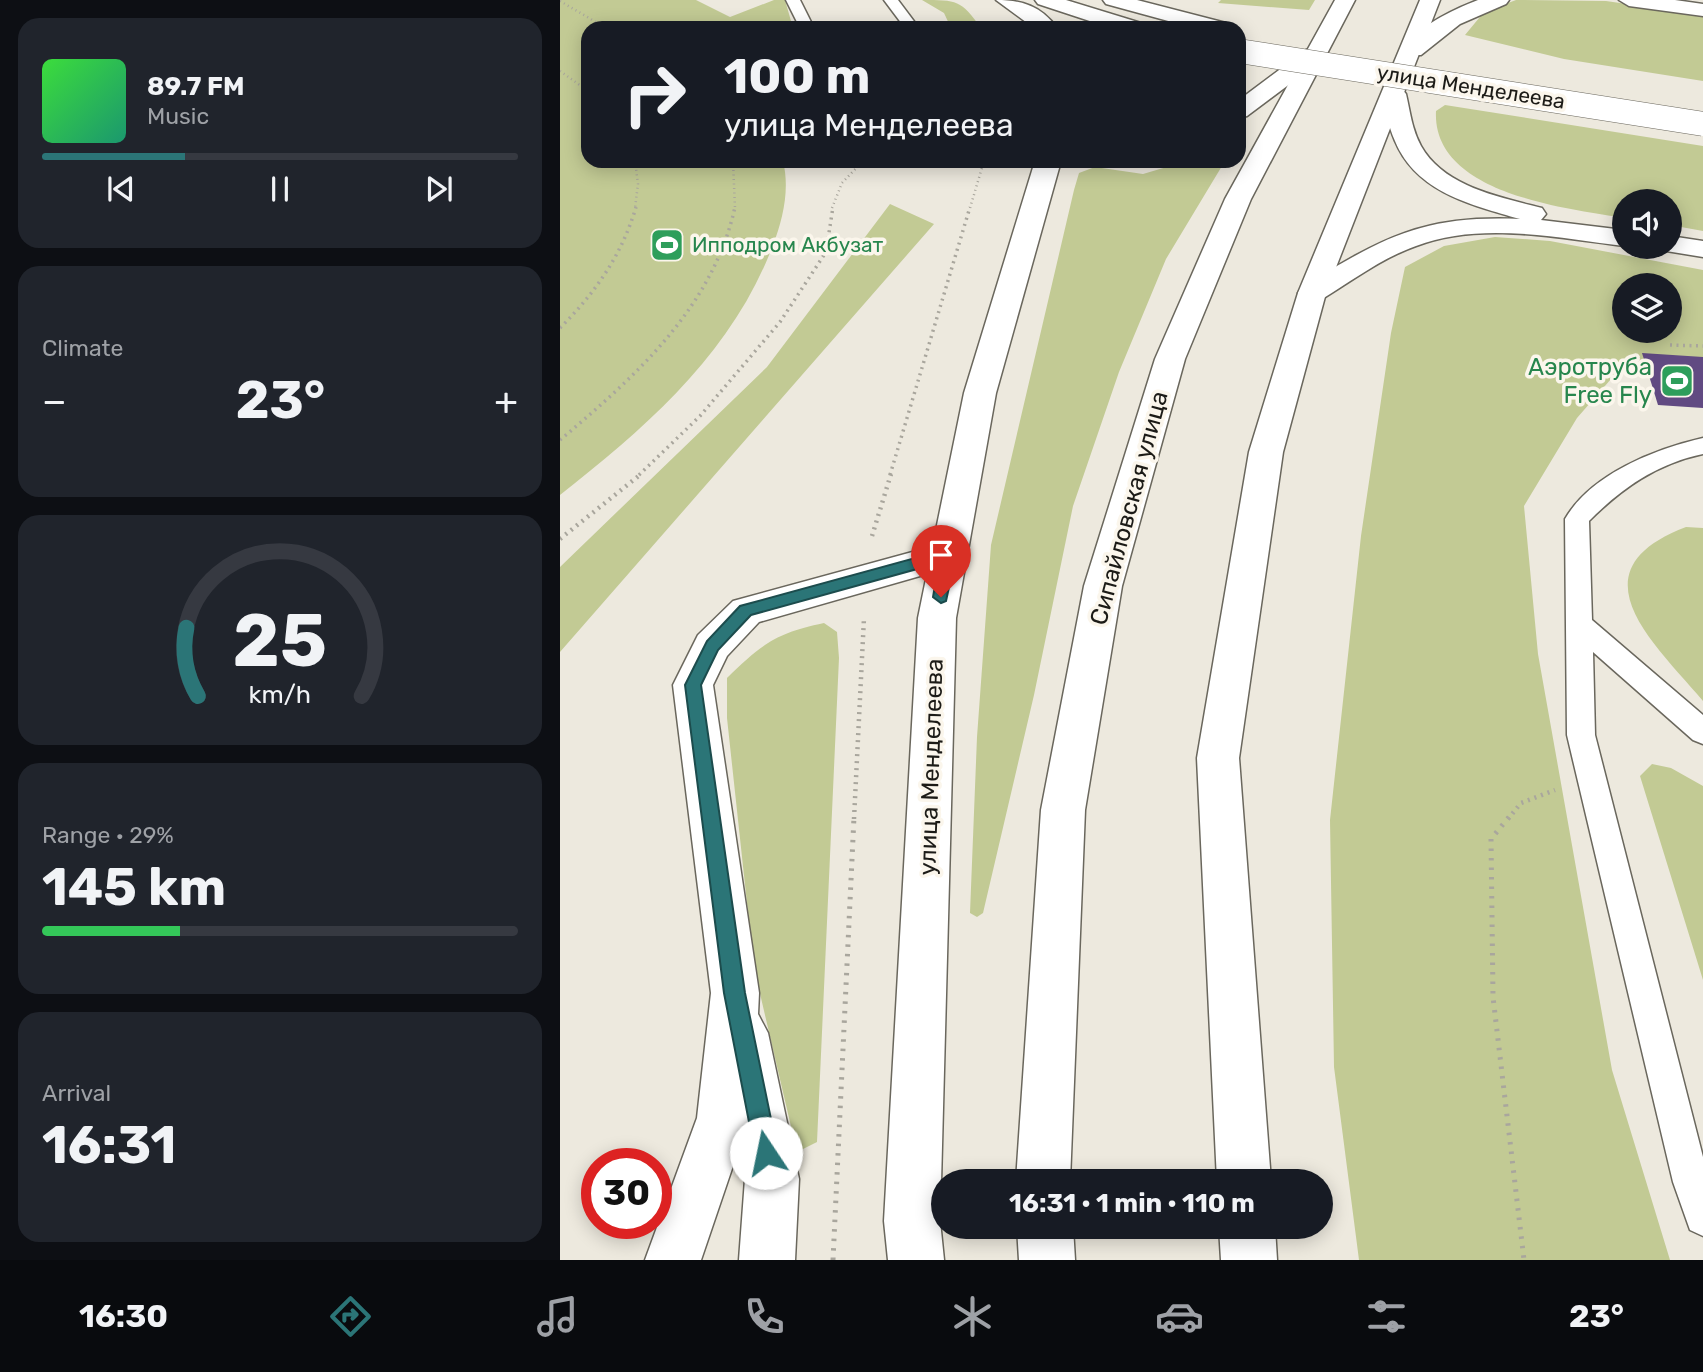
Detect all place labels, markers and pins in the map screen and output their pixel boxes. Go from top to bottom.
sports icon: Ипподром Акбузат [648,226,686,264]
place label: Ипподром Акбузат [692,232,884,257]
place label: Аэротруба Free Fly [1528,353,1652,409]
sports icon: Аэротруба Free Fly [1658,362,1696,400]
pin [911,525,971,597]

